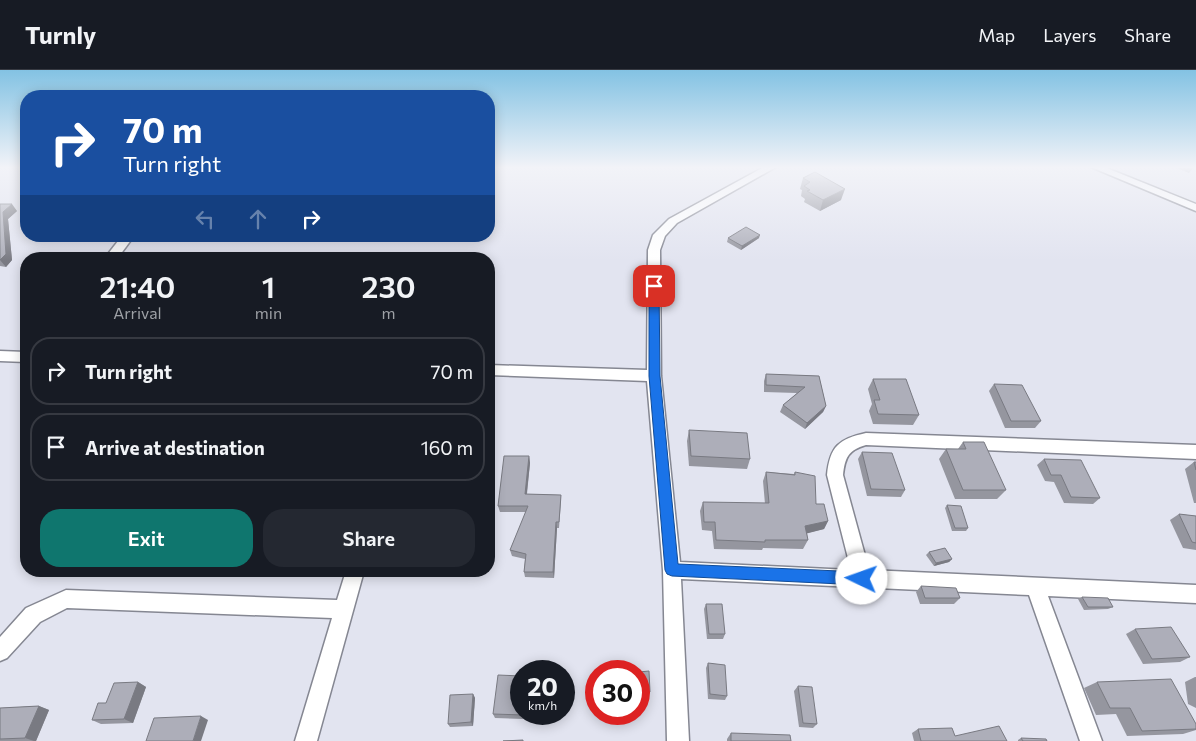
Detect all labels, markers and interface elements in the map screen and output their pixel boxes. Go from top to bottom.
text: Turnly [25,20,96,49]
text: Map [978,24,1015,46]
text: Layers [1043,24,1096,46]
text: Share [1124,24,1171,46]
text: 70 m [123,107,203,150]
icon: right [40,110,105,175]
text: Turn right [123,150,221,177]
icon: left [191,205,219,233]
icon: ahead [244,205,272,233]
icon: right [297,205,325,233]
pin [633,265,675,307]
text: 21:40 [99,267,175,304]
text: 1 [262,267,275,304]
text: 230 [361,267,416,304]
icon: arrive [640,272,668,300]
text: Arrival [113,303,162,322]
text: min [255,303,282,322]
text: m [382,303,396,322]
icon: right [42,357,70,385]
text: Turn right [85,360,172,383]
text: 70 m [430,360,473,383]
icon: arrive [42,433,70,461]
text: Arrive at destination [85,436,265,459]
text: 160 m [421,436,473,459]
button: Exit [40,509,253,567]
button: Share [263,509,475,567]
position arrow [835,552,887,604]
speed limit sign: 30 [585,660,650,725]
text: 20 [527,671,558,701]
text: km/h [528,698,557,712]

